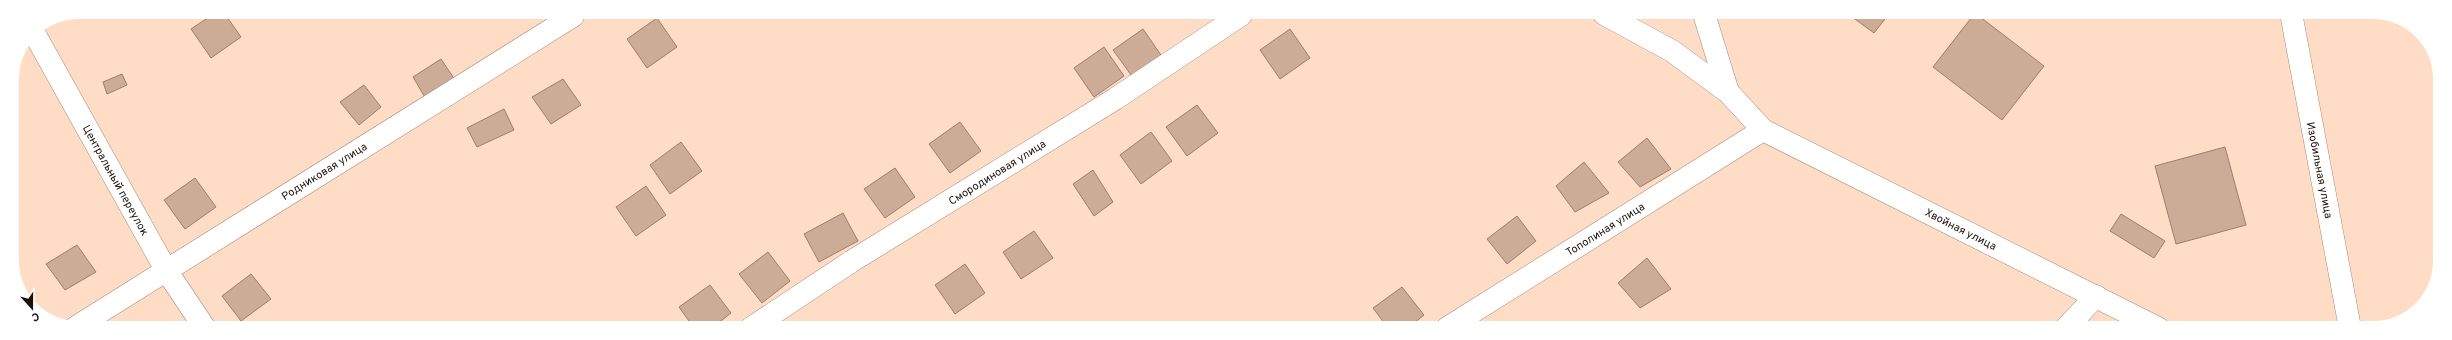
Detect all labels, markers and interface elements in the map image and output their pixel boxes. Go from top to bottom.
street label: Изобильная улица [2303,121,2335,220]
street label: Центральный переулок [79,123,151,238]
street label: Смородиновая улица [946,137,1049,209]
street label: Родниковая улица [279,140,370,204]
street label: Тополиная улица [1563,200,1648,260]
street label: Хвойная улица [1922,206,1999,254]
north arrow [12,288,52,328]
text: С [29,309,41,324]

